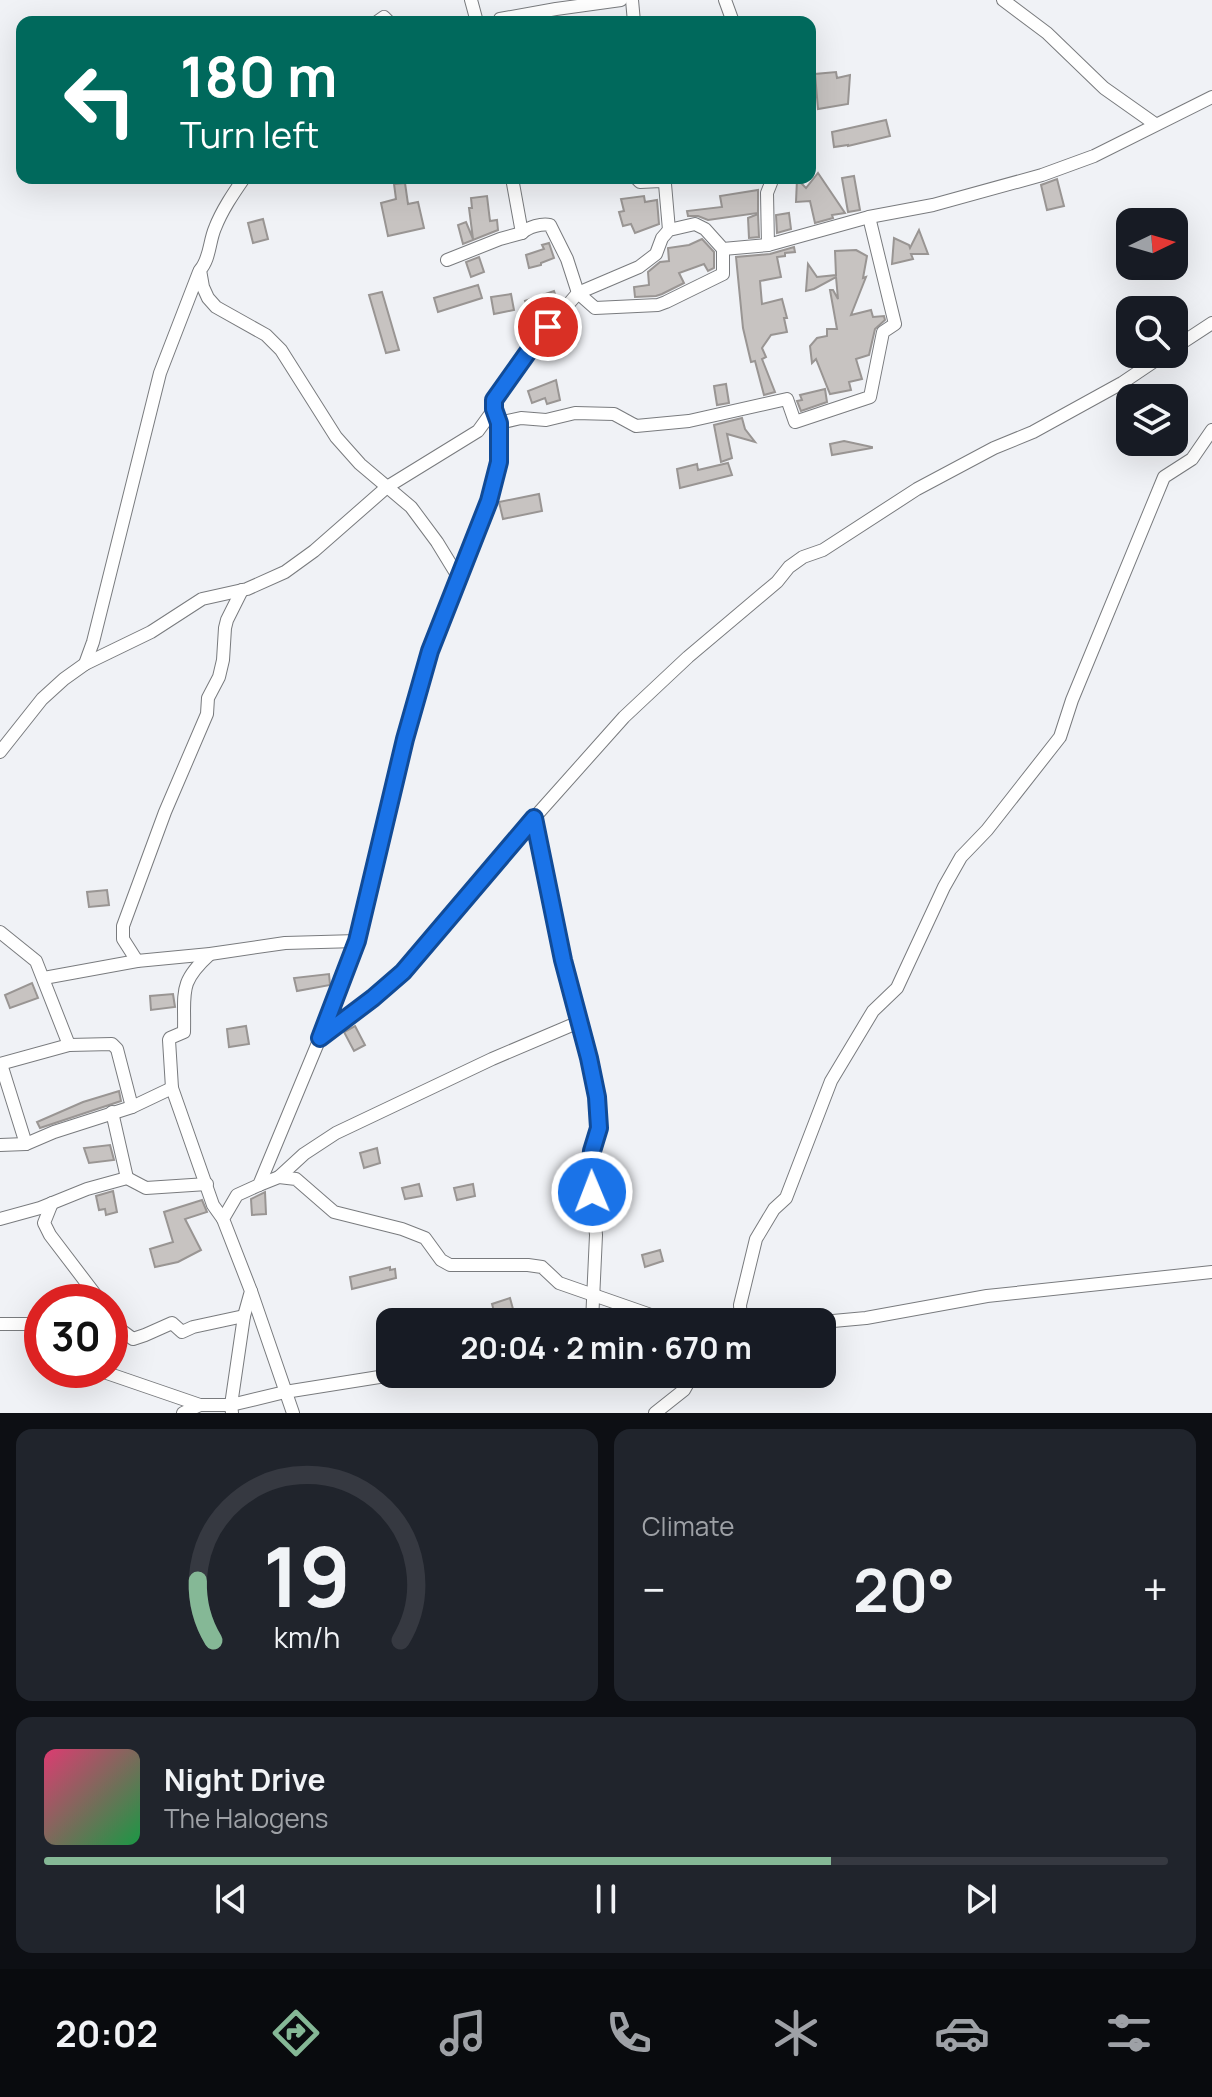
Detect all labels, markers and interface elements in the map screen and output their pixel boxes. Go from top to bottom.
text: 180 m [180,37,337,114]
icon: left [48,48,152,152]
text: Turn left [180,110,319,159]
north arrow [1116,208,1188,280]
map controls [1116,208,1188,456]
pin [514,293,582,361]
button: search [1116,296,1188,368]
icon: arrive [526,305,570,349]
button: layers [1116,384,1188,456]
position arrow [550,1150,634,1234]
speed limit sign: 30 [24,1284,128,1388]
text: 20:04 · 2 min · 670 m [460,1327,752,1368]
text: Climate [642,1508,734,1544]
text: 19 [263,1518,351,1632]
text: 20° [853,1548,955,1630]
text: − [642,1559,666,1619]
text: + [1143,1559,1168,1619]
text: km/h [274,1618,340,1657]
text: Night Drive [164,1759,326,1800]
text: The Halogens [164,1800,328,1836]
icon: previous [209,1877,253,1921]
icon: pause [584,1877,628,1921]
icon: next [959,1877,1003,1921]
icon: directions [268,2005,324,2061]
icon: music [435,2005,491,2061]
icon: phone [601,2005,657,2061]
icon: climate [768,2005,824,2061]
icon: car [934,2005,990,2061]
icon: filters [1101,2005,1157,2061]
text: 20:02 [55,2009,158,2058]

